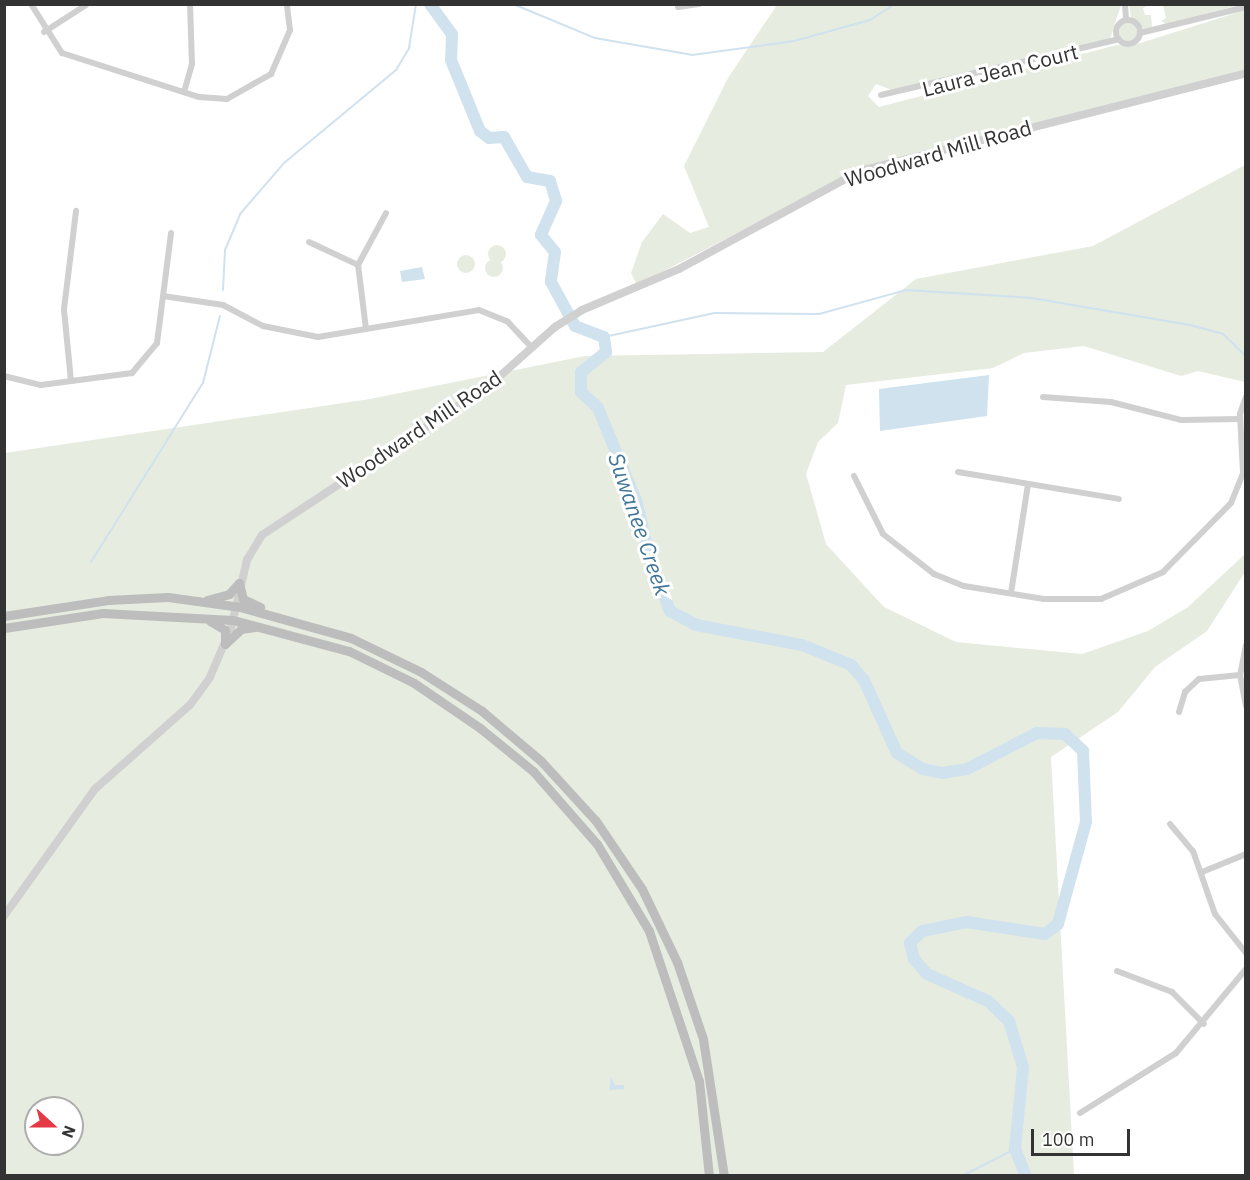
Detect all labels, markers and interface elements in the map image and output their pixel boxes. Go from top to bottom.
street label: Laura Jean Court [919,38,1081,102]
street label: Woodward Mill Road [842,114,1034,192]
street label: Woodward Mill Road [332,365,506,493]
water label: Suwanee Creek [603,449,677,599]
north arrow [24,1096,84,1156]
scale bar [1034,1117,1133,1155]
text: N [58,1123,80,1141]
text: 100 m [1042,1128,1094,1151]

